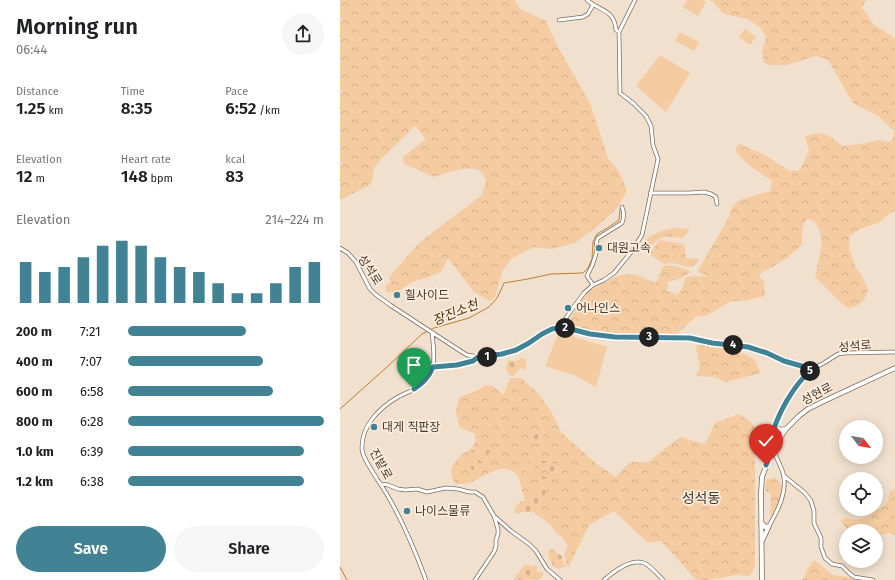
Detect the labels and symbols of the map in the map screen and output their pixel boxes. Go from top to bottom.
place label: 대원고속 [607,241,651,255]
marker: 대원고속 [594,243,604,253]
street label: 성석로 [355,252,385,288]
place label: 힐사이드 [405,288,449,302]
marker: 힐사이드 [392,290,402,300]
water label: 장진소천 [430,296,481,328]
place label: 어나인스 [576,301,620,315]
marker: 어나인스 [563,303,573,313]
pin: 2 [555,318,575,338]
pin: 3 [639,327,659,347]
pin: 4 [723,335,743,355]
street label: 성석로 [838,338,872,354]
pin: 1 [477,347,497,367]
pin [397,348,431,389]
pin: 5 [800,361,820,381]
street label: 성현로 [799,380,835,408]
place label: 대게 직판장 [382,420,440,434]
north arrow [839,420,883,464]
marker: 대게 직판장 [369,422,379,432]
pin [749,424,783,465]
street label: 진밭로 [367,446,395,482]
district label: 성석동 [682,490,720,507]
place label: 나이스물류 [415,504,470,518]
marker: 나이스물류 [402,506,412,516]

